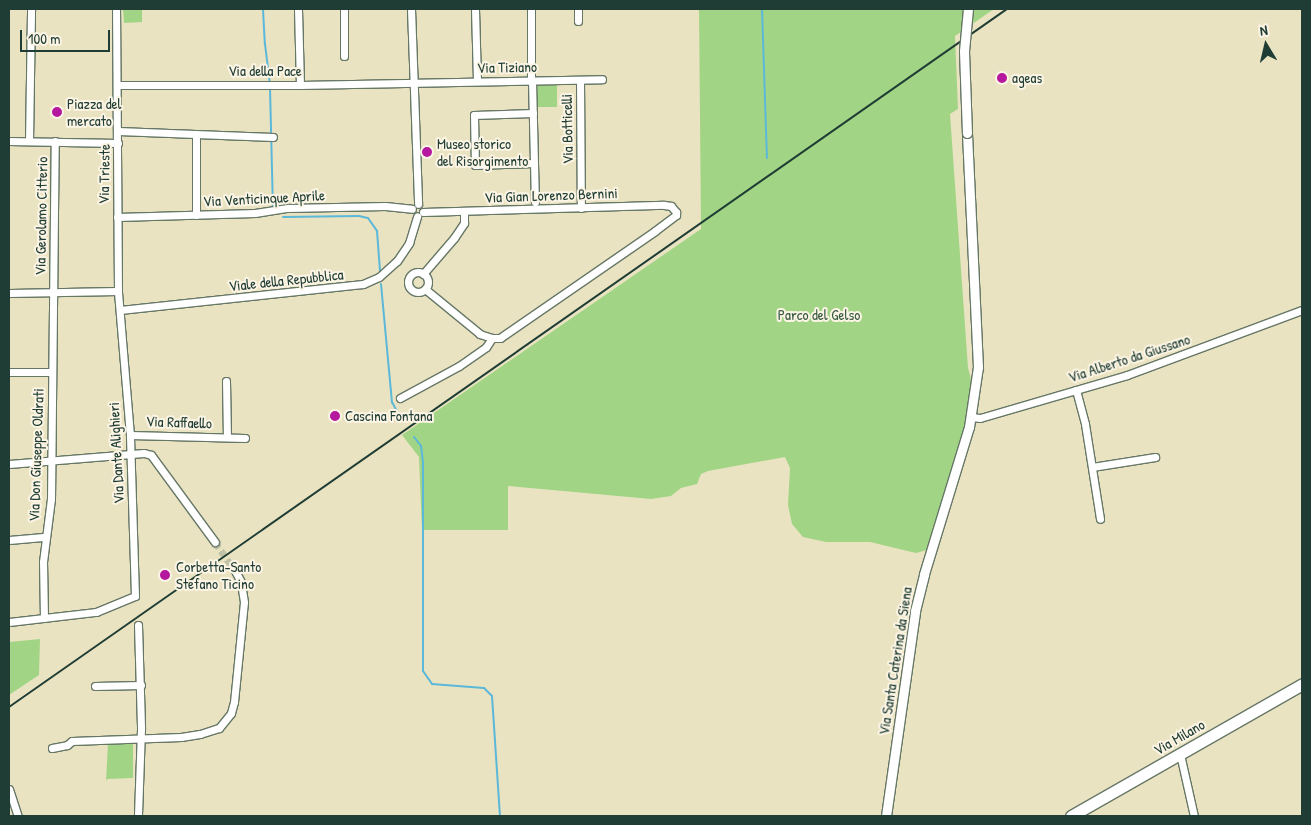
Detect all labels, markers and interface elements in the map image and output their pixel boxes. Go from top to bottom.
scale bar [22,20,112,52]
north arrow [1241,20,1291,70]
text: N [1258,20,1269,40]
text: 100 m [28,28,61,49]
street label: Via Tiziano [477,57,537,77]
street label: Via della Pace [228,62,302,80]
place label: ageas [1012,69,1042,87]
marker: ageas [996,72,1008,84]
place label: Piazza del mercato [67,94,121,129]
street label: Via Botticelli [557,94,577,164]
marker: Piazza del mercato [51,106,63,118]
place label: Museo storico del Risorgimento [437,134,528,169]
street label: Via Trieste [94,144,114,204]
marker: Museo storico del Risorgimento [421,146,433,158]
street label: Via Gerolamo Citterio [31,156,51,276]
street label: Via Gian Lorenzo Bernini [484,184,618,206]
street label: Via Venticinque Aprile [203,186,325,210]
street label: Viale della Repubblica [228,265,344,295]
park label: Parco del Gelso [778,306,860,324]
street label: Via Alberto da Giussano [1066,330,1192,386]
street label: Via Don Giuseppe Oldrati [25,388,47,522]
street label: Via Dante Alighieri [104,402,128,504]
place label: Cascina Fontana [345,407,432,425]
marker: Cascina Fontana [329,410,341,422]
street label: Via Raffaello [146,412,212,432]
place label: Corbetta-Santo Stefano Ticino [176,557,261,592]
marker: Corbetta-Santo Stefano Ticino [158,568,172,582]
street label: Via Santa Caterina da Siena [874,586,916,736]
street label: Via Milano [1150,715,1208,759]

